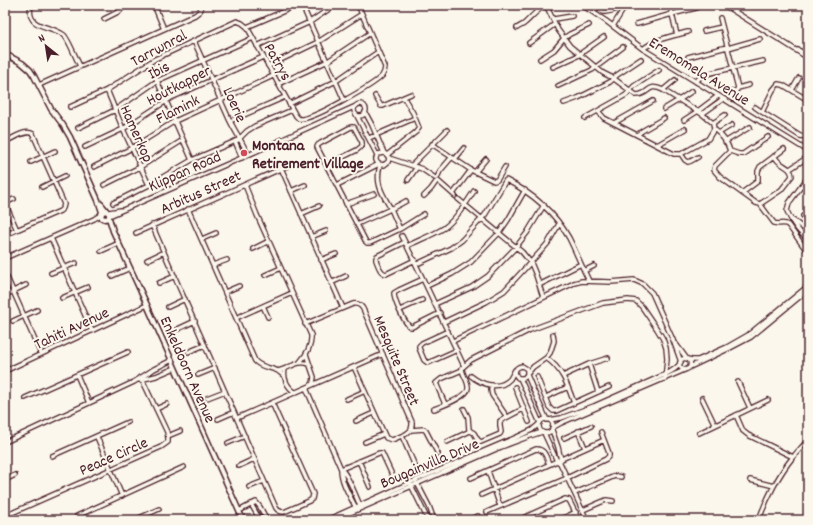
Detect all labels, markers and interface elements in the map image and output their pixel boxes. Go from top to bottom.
street label: Tarrwnral [127,25,192,74]
north arrow [26,26,66,66]
text: N [36,31,49,47]
street label: Eremomela Avenue [644,32,754,112]
street label: Patrys [257,39,297,85]
street label: Ibis [144,56,174,86]
street label: Houtkapper [143,60,216,112]
street label: Loerie [216,84,252,126]
street label: Flamink [152,89,204,131]
street label: Hamerkop [113,102,159,166]
place label: Montana Retirement Village [252,135,363,176]
street label: Klippan Road [145,146,225,199]
marker: Montana Retirement Village [239,148,249,158]
street label: Arbitus Street [157,165,245,221]
street label: Tahiti Avenue [31,302,113,357]
street label: Mesquite Street [366,312,425,410]
street label: Enkeldoorn Avenue [153,313,221,427]
street label: Peace Circle [76,432,152,483]
street label: Bougainvilla Drive [377,433,483,496]

